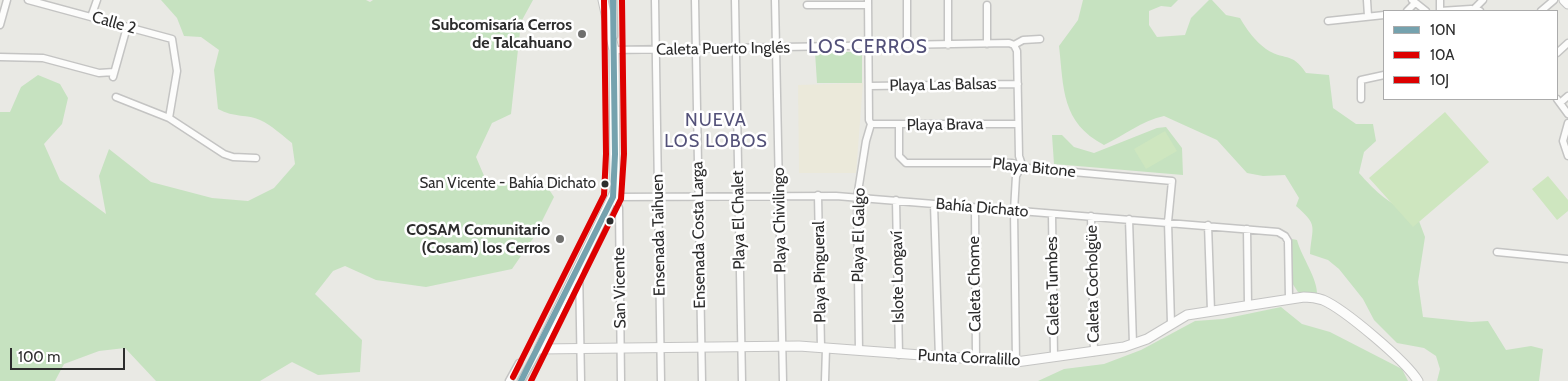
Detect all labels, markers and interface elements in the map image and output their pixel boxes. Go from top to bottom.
street label: Calle 2 [90,8,138,38]
legend [1383,10,1558,100]
place label: Subcomisaría Cerros de Talcahuano [431,15,572,53]
text: 10N [1430,21,1456,39]
marker: Subcomisaría Cerros de Talcahuano [576,28,588,40]
district label: LOS CERROS [807,36,929,58]
street label: Caleta Puerto Inglés [656,38,790,60]
text: 10A [1430,46,1454,64]
text: 10J [1430,71,1449,89]
street label: Playa Las Balsas [889,74,997,96]
district label: NUEVA LOS LOBOS [663,110,769,152]
street label: Playa Brava [906,115,984,135]
street label: Playa Bitone [991,154,1077,182]
street label: Ensenada Costa Larga [688,161,710,309]
street label: Playa Chivilingo [769,167,791,273]
street label: Playa El Chalet [729,170,749,270]
street label: Ensenada Taihuen [648,174,670,296]
place label: San Vicente - Bahía Dichato [420,175,596,193]
marker: San Vicente - Bahía Dichato [600,179,610,189]
street label: Playa El Galgo [849,187,869,283]
street label: Bahía Dichato [935,194,1029,222]
unlabelled marker [605,216,615,226]
place label: COSAM Comunitario (Cosam) los Cerros [406,220,550,258]
street label: Playa Pingueral [810,221,830,323]
street label: Caleta Cocholgüe [1082,225,1104,343]
street label: Islote Longaví [888,231,908,323]
marker: COSAM Comunitario (Cosam) los Cerros [554,233,566,245]
street label: Caleta Chome [965,236,985,332]
street label: Caleta Tumbes [1043,236,1063,336]
street label: San Vicente [610,247,630,329]
scale bar [12,338,128,370]
street label: Punta Corralillo [917,346,1021,370]
text: 100 m [18,348,60,366]

